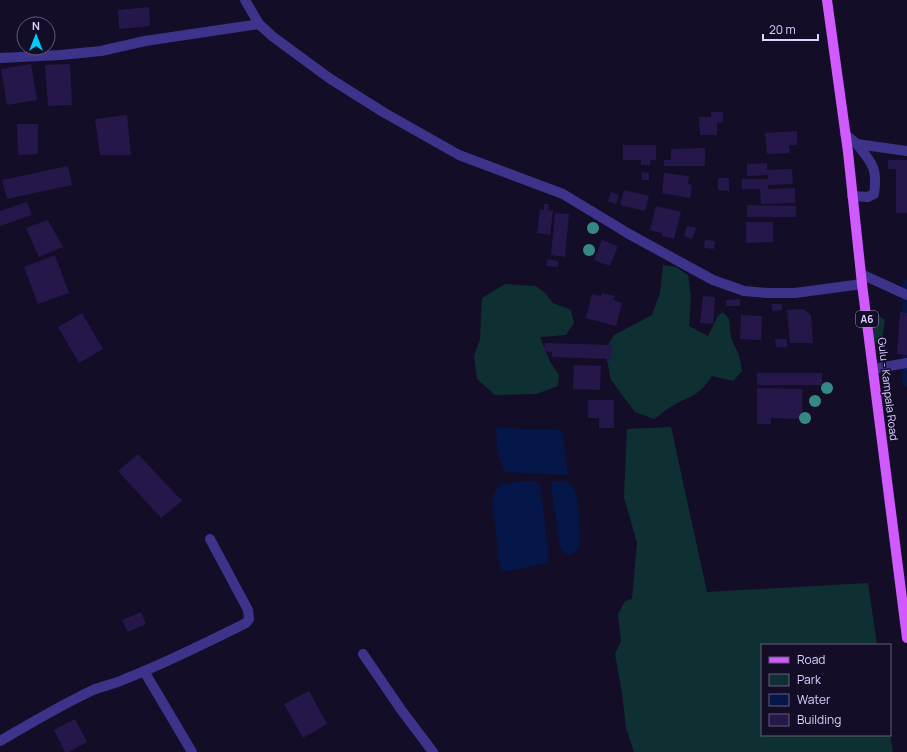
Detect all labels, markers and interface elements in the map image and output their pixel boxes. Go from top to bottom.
north arrow [16,16,56,56]
scale bar [763,16,818,42]
text: N [32,18,40,33]
text: 20 m [769,21,796,38]
road number: A6 [856,311,878,327]
street label: Gulu - Kampala Road [875,336,902,441]
legend [761,644,891,736]
text: Road [797,651,825,668]
text: Park [797,671,822,688]
text: Water [797,691,831,708]
text: Building [797,711,841,728]

